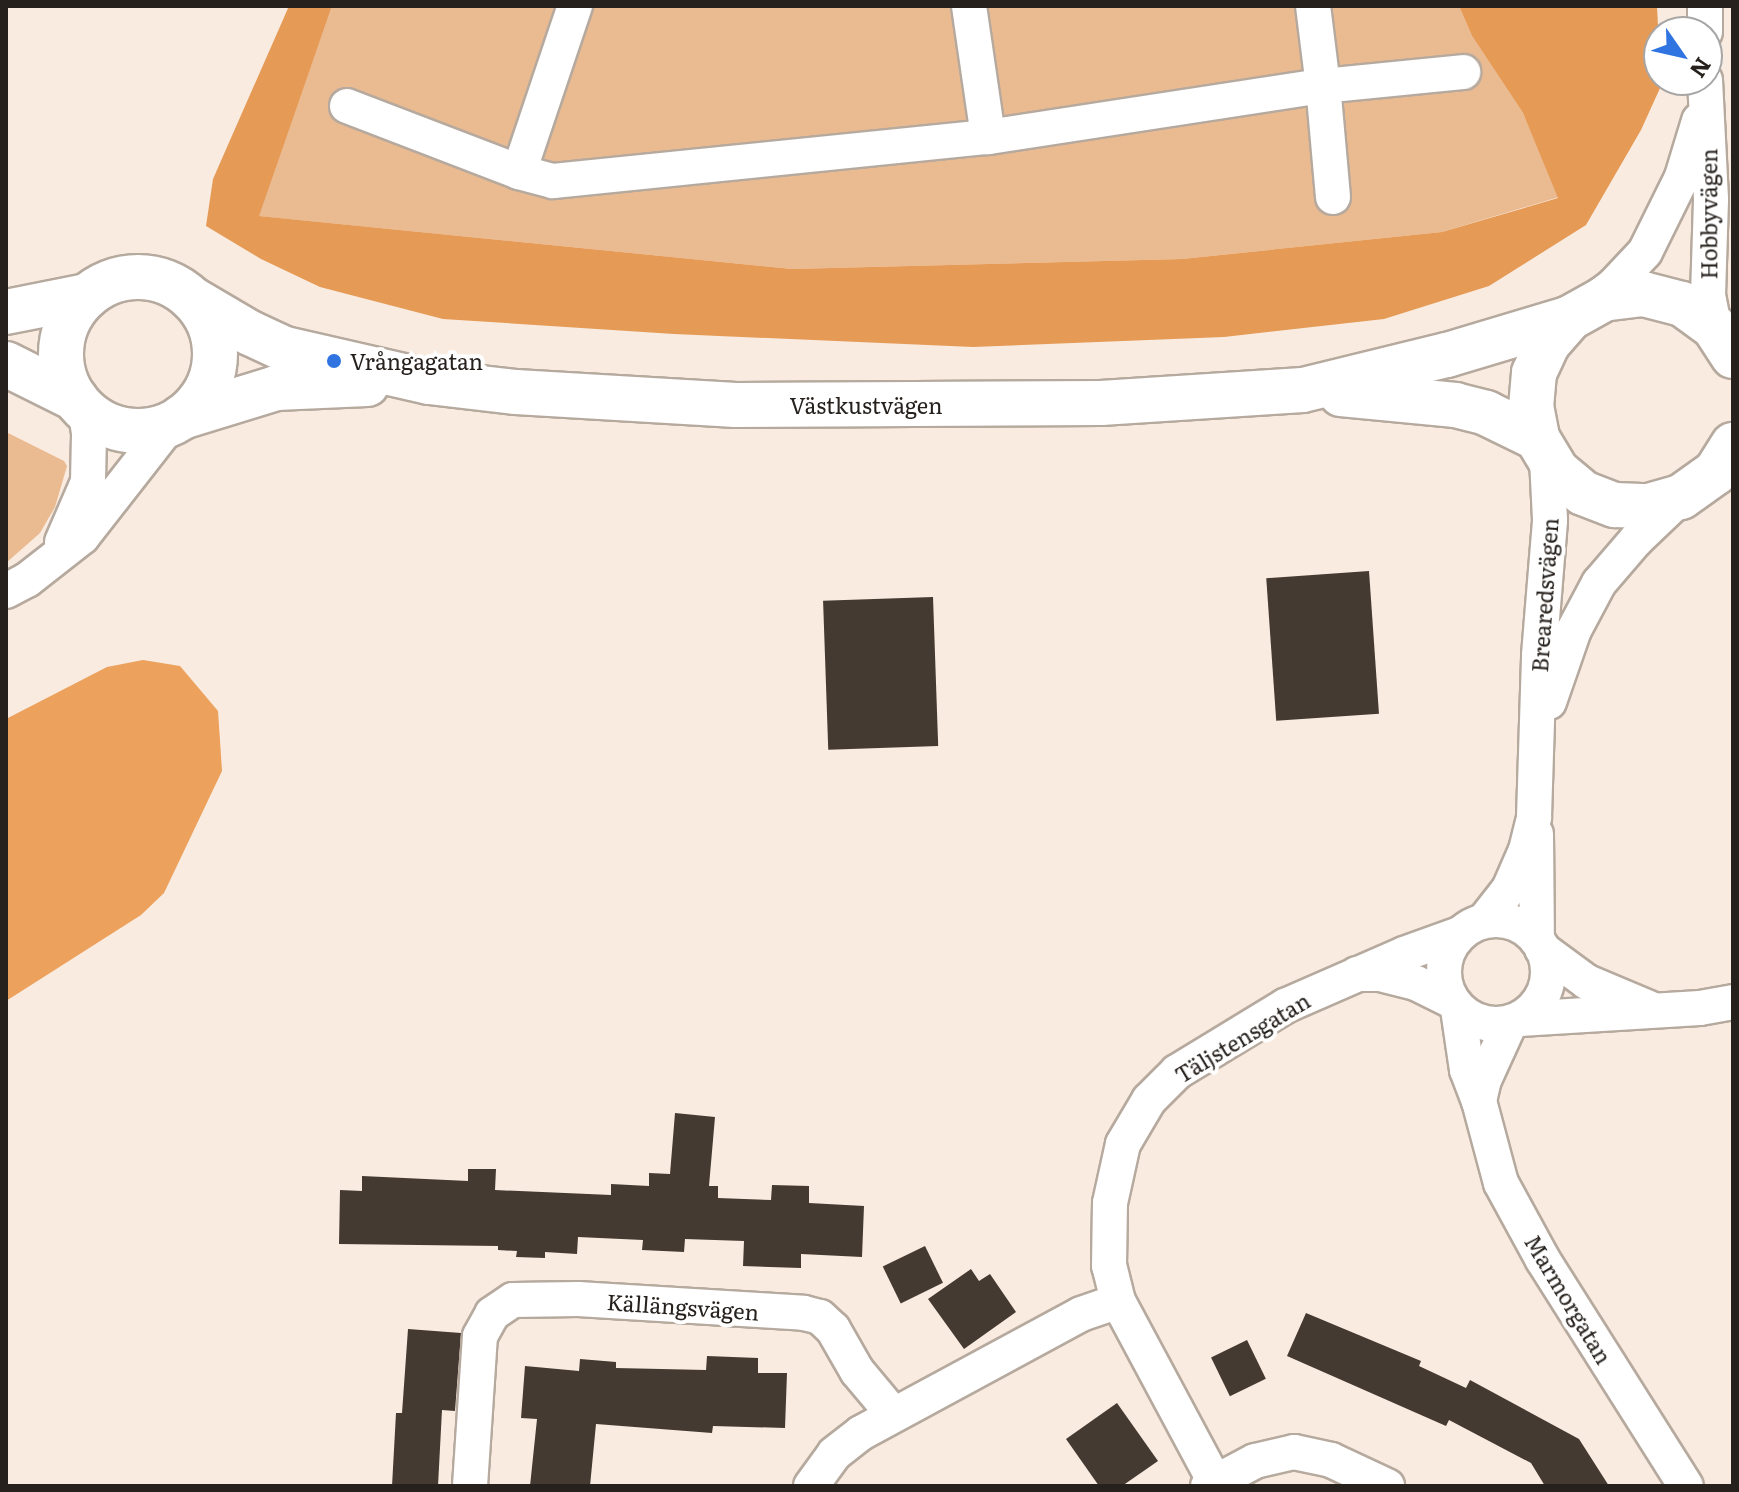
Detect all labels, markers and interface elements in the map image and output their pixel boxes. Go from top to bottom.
north arrow [1643,16,1723,96]
text: N [1683,52,1720,85]
street label: Hobbyvägen [1695,148,1721,280]
place label: Vrångagatan [350,348,483,374]
marker: Vrångagatan [325,352,343,370]
street label: Västkustvägen [789,392,943,418]
street label: Brearedsvägen [1525,517,1563,673]
street label: Täljstensgatan [1170,986,1314,1088]
street label: Marmorgatan [1520,1230,1618,1368]
street label: Källängsvägen [606,1288,760,1324]

